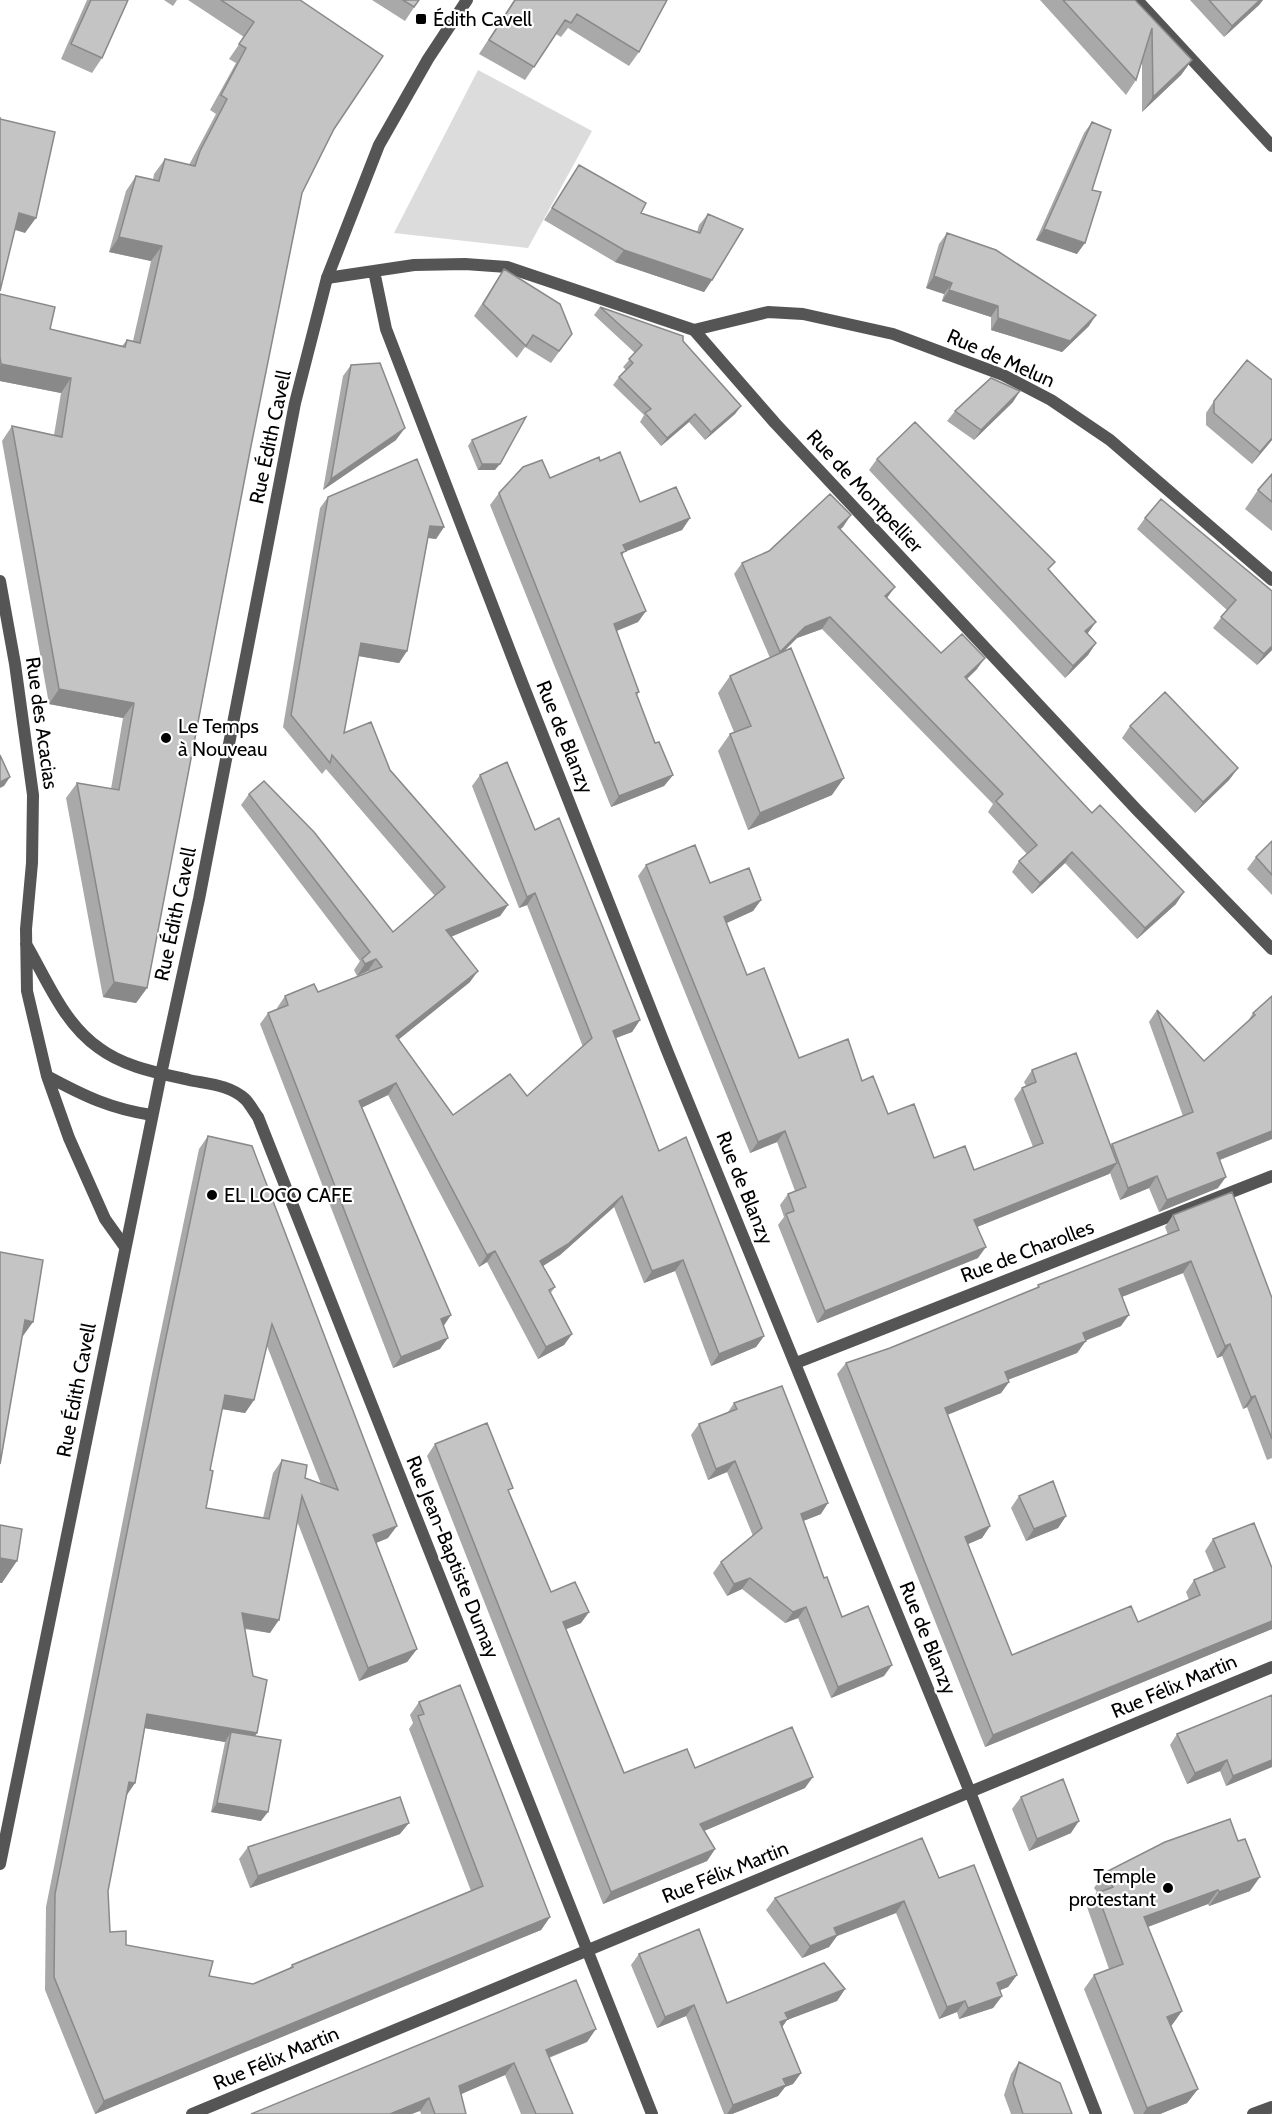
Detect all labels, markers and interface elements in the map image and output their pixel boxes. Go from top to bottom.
place label: Édith Cavell [433,7,532,31]
marker: Édith Cavell [414,12,428,26]
street label: Rue de Melun [943,324,1059,392]
street label: Rue Édith Cavell [244,368,296,506]
street label: Rue de Montpellier [802,425,929,558]
street label: Rue des Acacias [21,655,63,791]
street label: Rue de Blanzy [531,677,599,797]
place label: Le Temps à Nouveau [178,714,267,761]
marker: Le Temps à Nouveau [159,731,173,745]
street label: Rue Édith Cavell [149,845,201,983]
street label: Rue de Blanzy [711,1128,779,1248]
place label: EL LOCO CAFE [224,1183,353,1207]
marker: EL LOCO CAFE [205,1188,219,1202]
street label: Rue de Charolles [957,1215,1097,1287]
street label: Rue Édith Cavell [51,1321,101,1459]
street label: Rue Jean-Baptiste Dumay [401,1452,505,1662]
street label: Rue de Blanzy [894,1578,962,1698]
street label: Rue Félix Martin [1108,1649,1240,1723]
street label: Rue Félix Martin [658,1836,792,1908]
place label: Temple protestant [1069,1864,1156,1911]
marker: Temple protestant [1161,1881,1175,1895]
street label: Rue Félix Martin [210,2021,342,2095]

